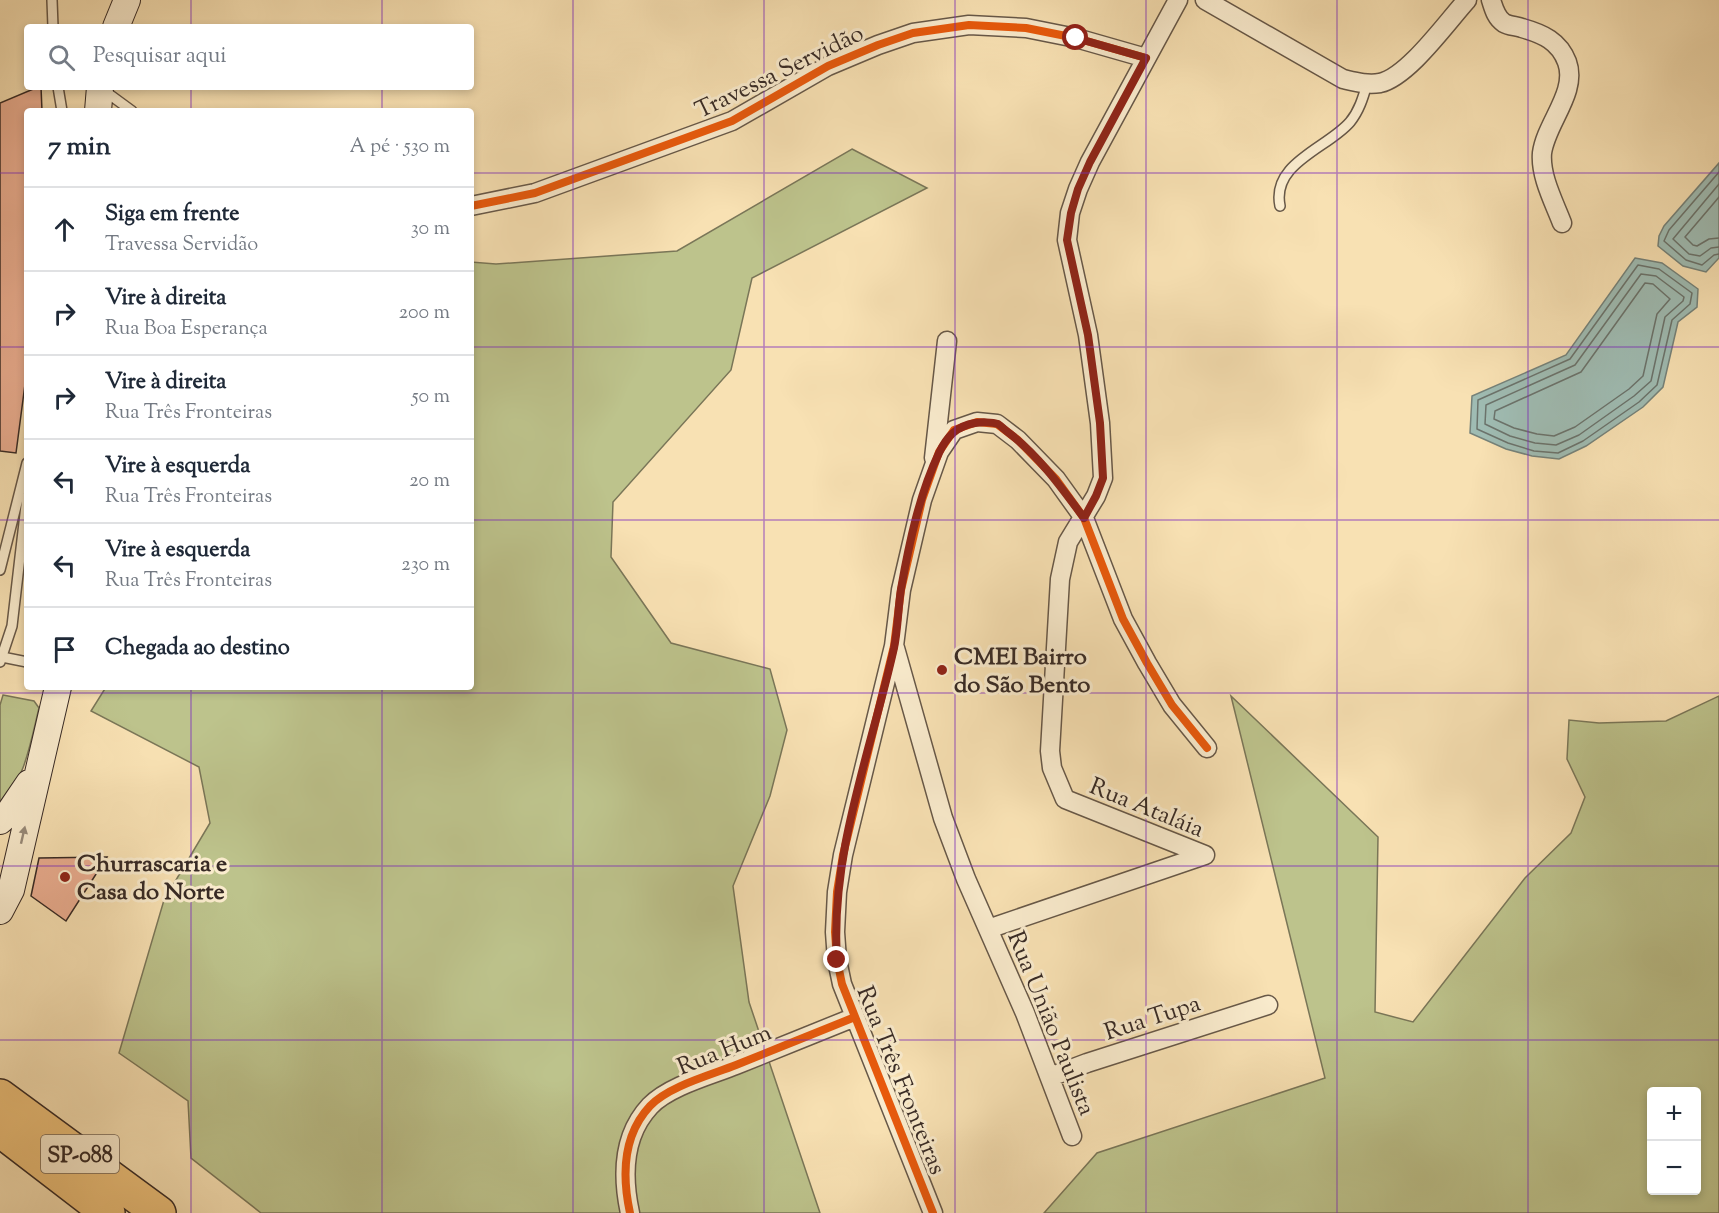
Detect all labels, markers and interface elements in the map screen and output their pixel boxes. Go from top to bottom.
street label: Travessa Servidão [690,17,870,128]
search box [24,24,474,90]
route start [1062,24,1088,50]
icon: search [45,41,78,74]
text: Pesquisar aqui [93,41,227,73]
text: 7 min [48,129,111,166]
text: A pé · 530 m [349,133,450,162]
text: Siga em frente [105,199,240,231]
icon: ahead [48,213,81,246]
text: 30 m [411,215,450,244]
text: Travessa Servidão [105,231,258,260]
text: Vire à direita [105,283,227,315]
icon: right [48,297,81,330]
text: 200 m [399,299,450,328]
text: Rua Boa Esperança [105,315,268,344]
text: Vire à direita [105,367,227,399]
icon: right [48,381,81,414]
text: 50 m [412,383,450,412]
text: Rua Três Fronteiras [105,399,272,428]
text: Vire à esquerda [105,451,250,483]
icon: left [48,465,81,498]
text: 20 m [409,467,450,496]
text: Rua Três Fronteiras [105,483,272,512]
text: Vire à esquerda [105,535,250,567]
icon: left [48,549,81,582]
text: 230 m [401,551,450,580]
text: Rua Três Fronteiras [105,567,272,596]
icon: arrive [48,633,81,666]
text: Chegada ao destino [105,633,290,665]
place label: CMEI Bairro do São Bento [954,641,1090,703]
marker: CMEI Bairro do São Bento [935,663,949,677]
street label: Rua Ataláia [1084,770,1209,847]
one-way arrow [19,825,28,844]
place label: Churrascaria e Casa do Norte [77,848,227,910]
marker: Churrascaria e Casa do Norte [58,870,72,884]
street label: Rua União Paulista [998,926,1103,1121]
route end [823,946,849,972]
street label: Rua Três Fronteiras [847,981,953,1180]
street label: Rua Tupa [1100,987,1205,1050]
street label: Rua Hum [672,1016,777,1085]
map controls [1647,1087,1701,1195]
button: + [1647,1087,1701,1141]
road number: SP-088 [41,1135,119,1173]
button: − [1647,1141,1701,1195]

